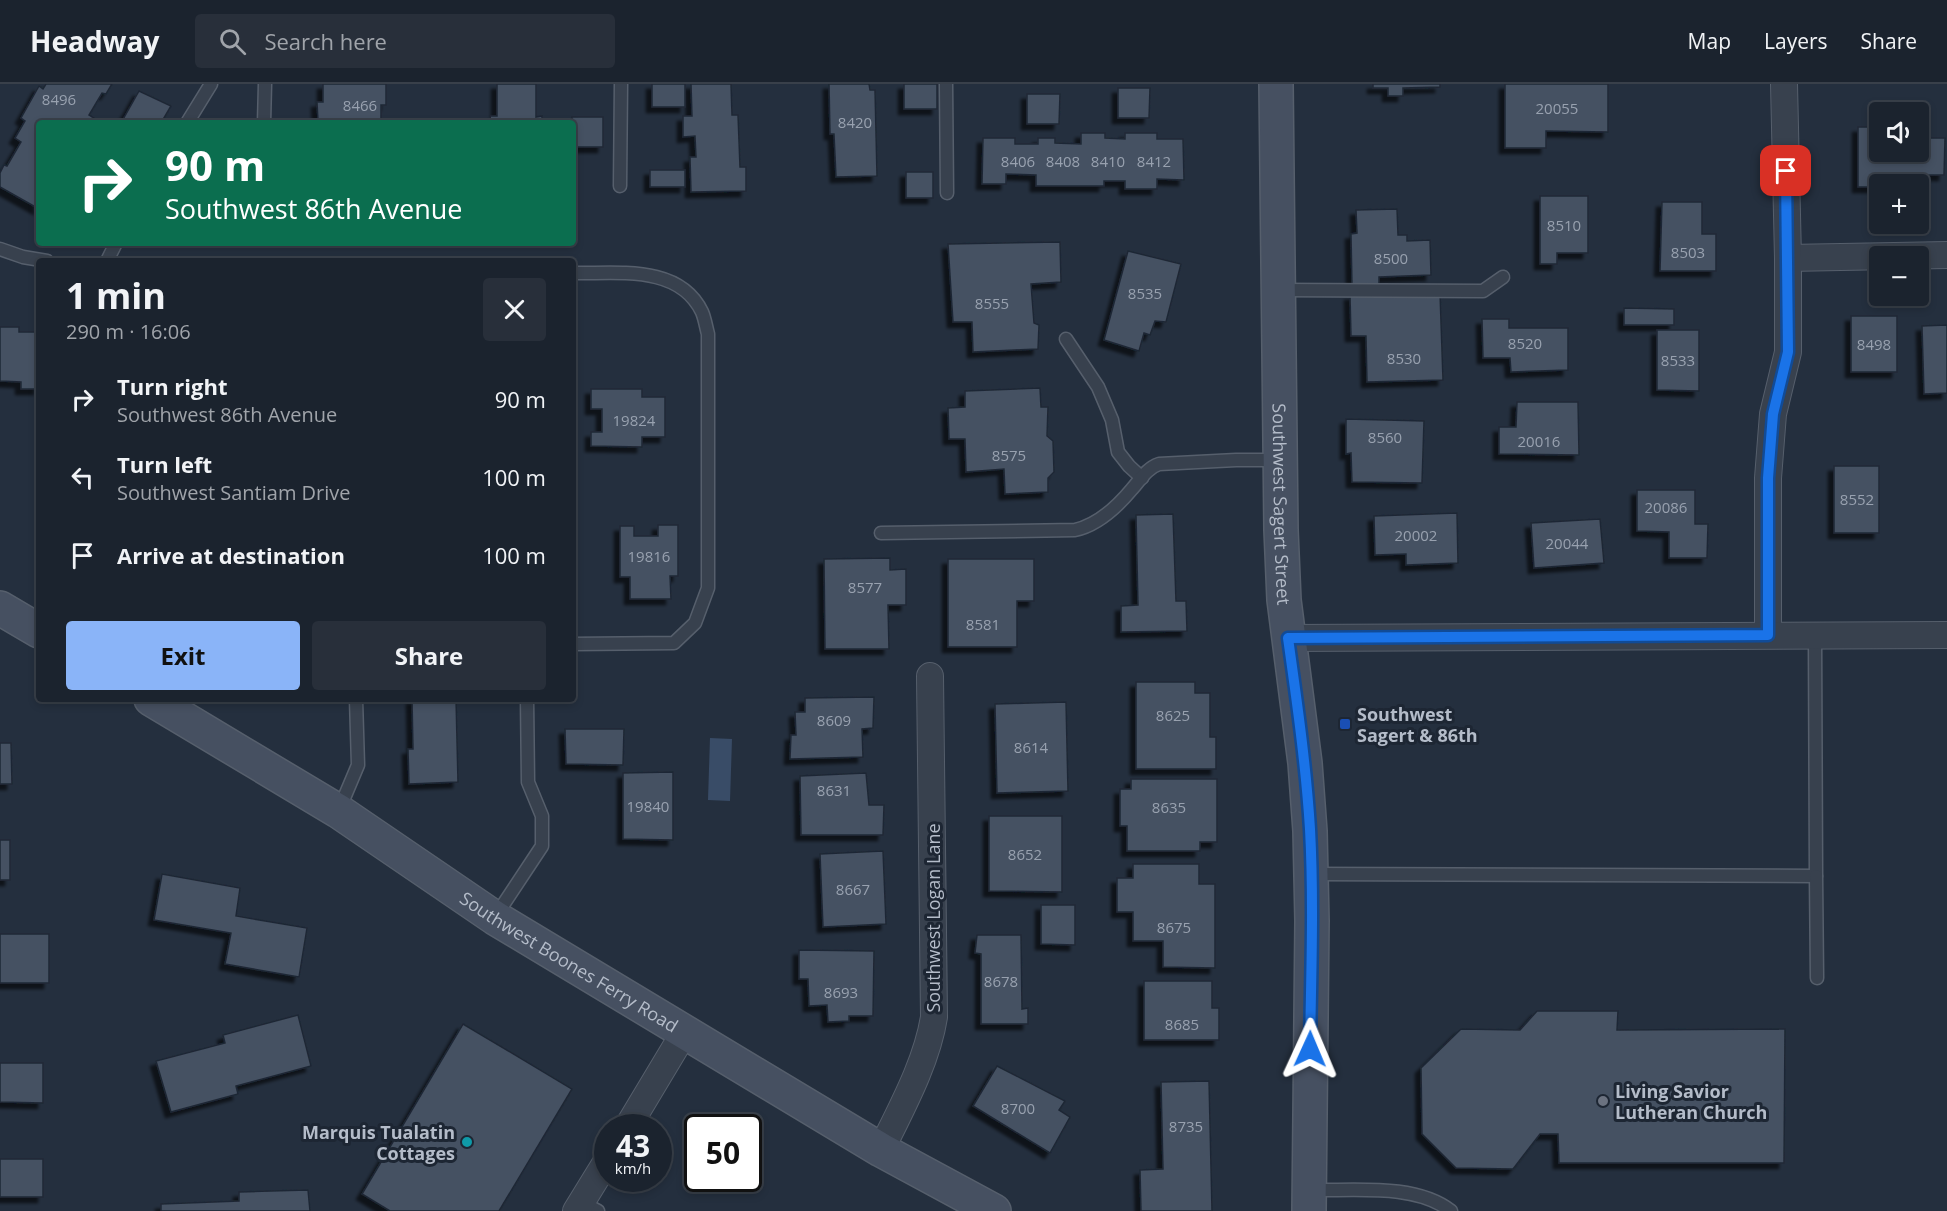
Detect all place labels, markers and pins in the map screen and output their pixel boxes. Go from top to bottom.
pin [1760,145,1811,196]
place label: Southwest Sagert & 86th [1357,702,1478,747]
marker: Southwest Sagert & 86th [1338,717,1352,731]
place label: Living Savior Lutheran Church [1615,1079,1767,1124]
marker: Living Savior Lutheran Church [1596,1094,1610,1108]
place label: Marquis Tualatin Cottages [302,1120,455,1165]
marker: Marquis Tualatin Cottages [460,1135,474,1149]

